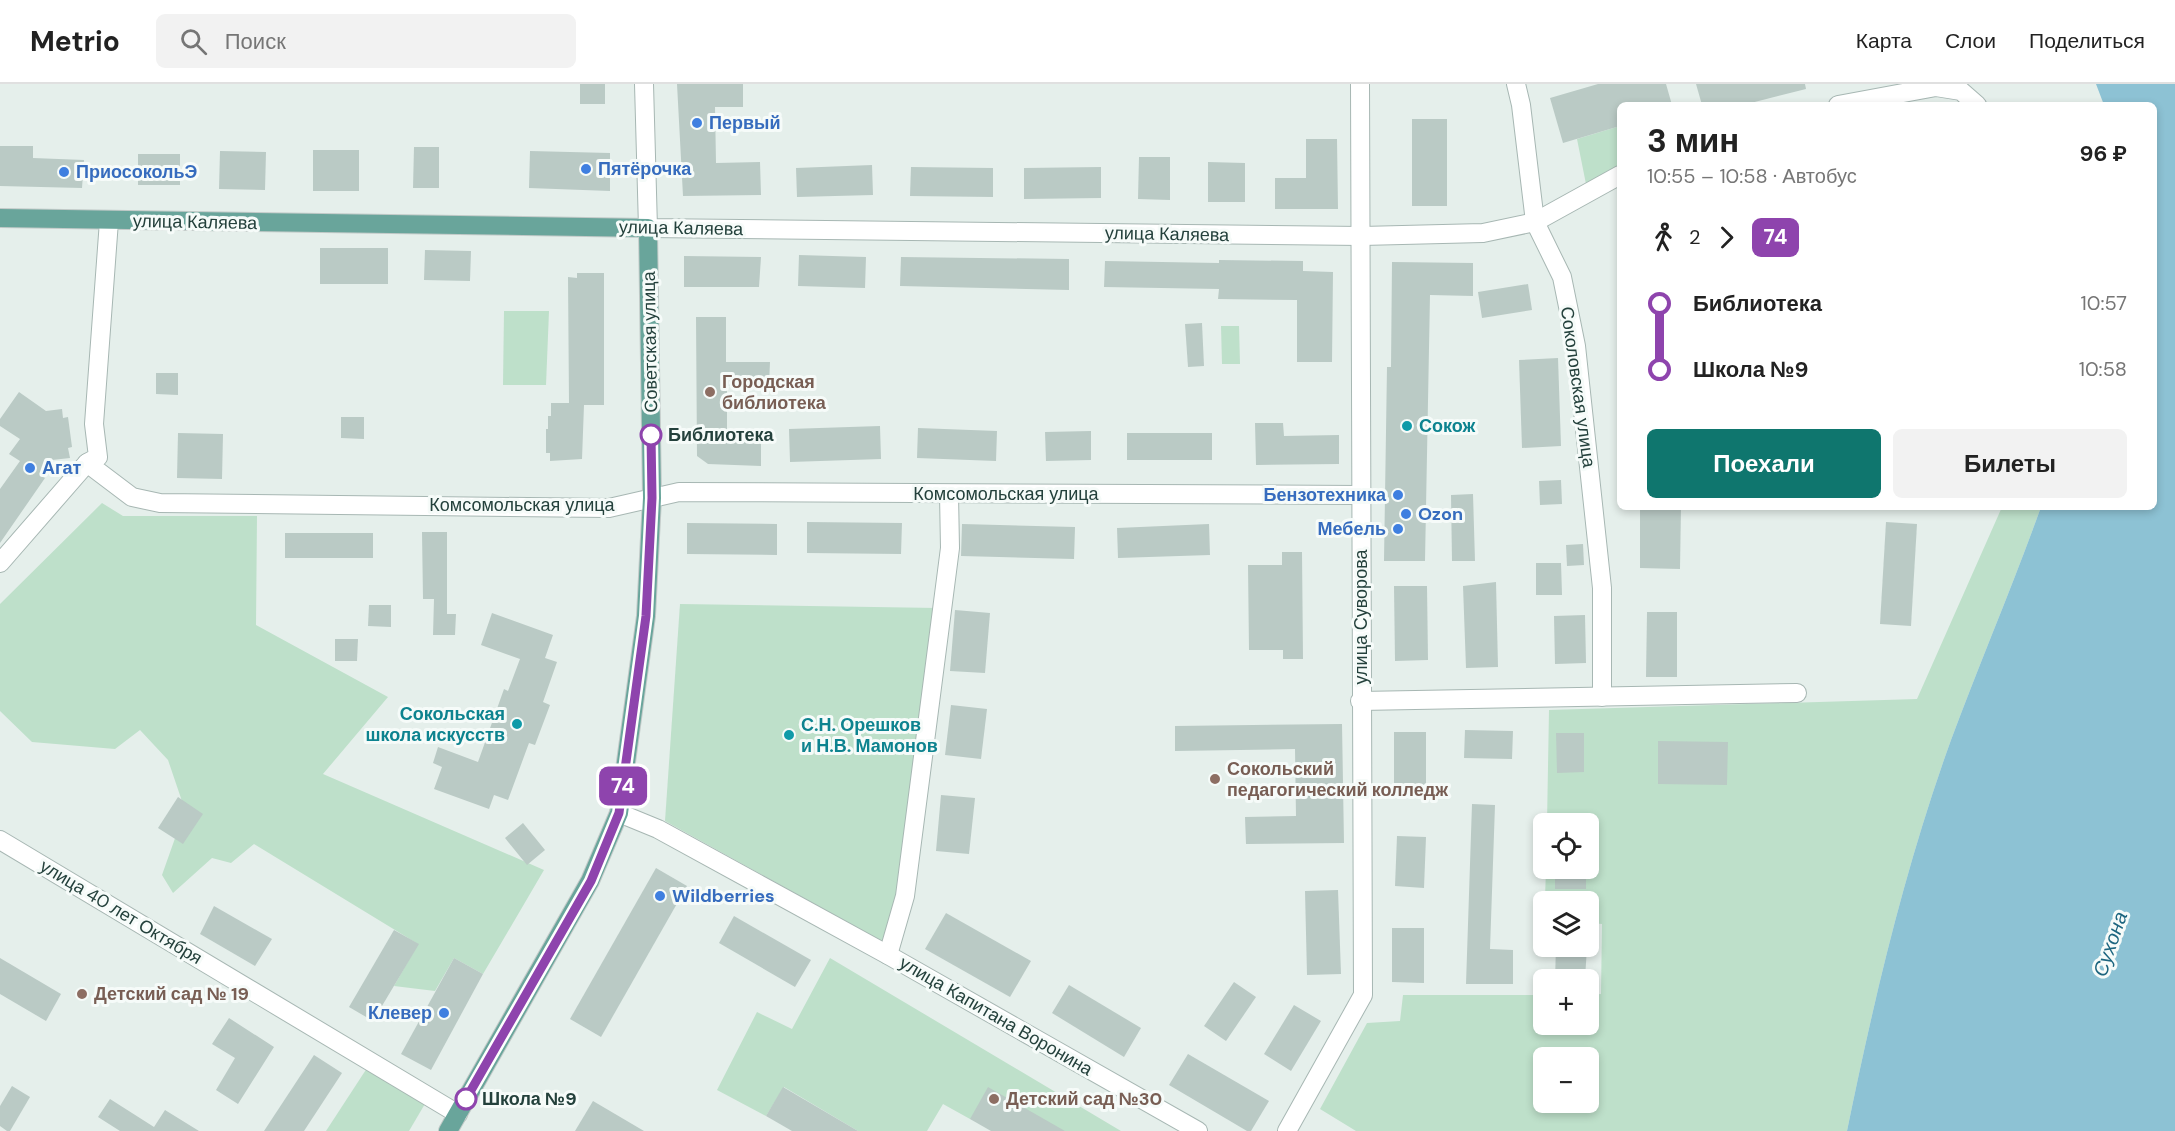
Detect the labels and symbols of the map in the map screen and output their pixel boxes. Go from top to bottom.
place label: Первый [709,111,780,135]
marker: Первый [690,116,704,130]
place label: Пятёрочка [598,157,692,181]
place label: ПриосокольЭ [76,160,198,184]
marker: Пятёрочка [579,162,593,176]
marker: ПриосокольЭ [57,165,71,179]
street label: улица Каляева [133,209,258,235]
street label: улица Каляева [619,215,744,241]
street label: улица Каляева [1105,221,1230,247]
street label: Советская улица [637,270,663,413]
street label: Соколовская улица [1555,305,1601,470]
place label: Городская библиотека [722,370,827,415]
marker: Городская библиотека [703,385,717,399]
place label: Сокож [1419,414,1476,438]
marker: Сокож [1400,419,1414,433]
place label: Библиотека [668,423,775,447]
marker: Библиотека [640,424,662,446]
place label: Агат [42,456,82,480]
marker: Агат [23,461,37,475]
street label: Комсомольская улица [913,482,1100,506]
place label: Бензотехника [1264,483,1387,507]
marker: Бензотехника [1391,488,1405,502]
street label: Комсомольская улица [429,493,616,517]
place label: Ozon [1418,502,1463,526]
marker: Ozon [1399,507,1413,521]
place label: Мебель [1318,517,1386,541]
marker: Мебель [1391,522,1405,536]
street label: улица Суворова [1349,549,1373,685]
place label: Сокольская школа искусств [365,702,505,747]
place label: С.Н. Орешков и Н.В. Мамонов [801,713,938,758]
marker: Сокольская школа искусств [510,717,524,731]
marker: С.Н. Орешков и Н.В. Мамонов [782,728,796,742]
place label: Сокольский педагогический колледж [1227,757,1448,802]
line badge: 74 [596,766,650,806]
marker: Сокольский педагогический колледж [1208,772,1222,786]
street label: улица 40 лет Октября [35,854,207,970]
place label: Wildberries [672,884,775,908]
marker: Wildberries [653,889,667,903]
water label: Сухона [2087,908,2133,980]
street label: улица Капитана Воронина [895,951,1098,1082]
place label: Детский сад № 19 [94,982,249,1006]
marker: Детский сад № 19 [75,987,89,1001]
place label: Клевер [368,1001,432,1025]
marker: Клевер [437,1006,451,1020]
place label: Школа №9 [482,1087,577,1111]
place label: Детский сад №30 [1006,1087,1162,1111]
marker: Школа №9 [455,1088,477,1110]
marker: Детский сад №30 [987,1092,1001,1106]

